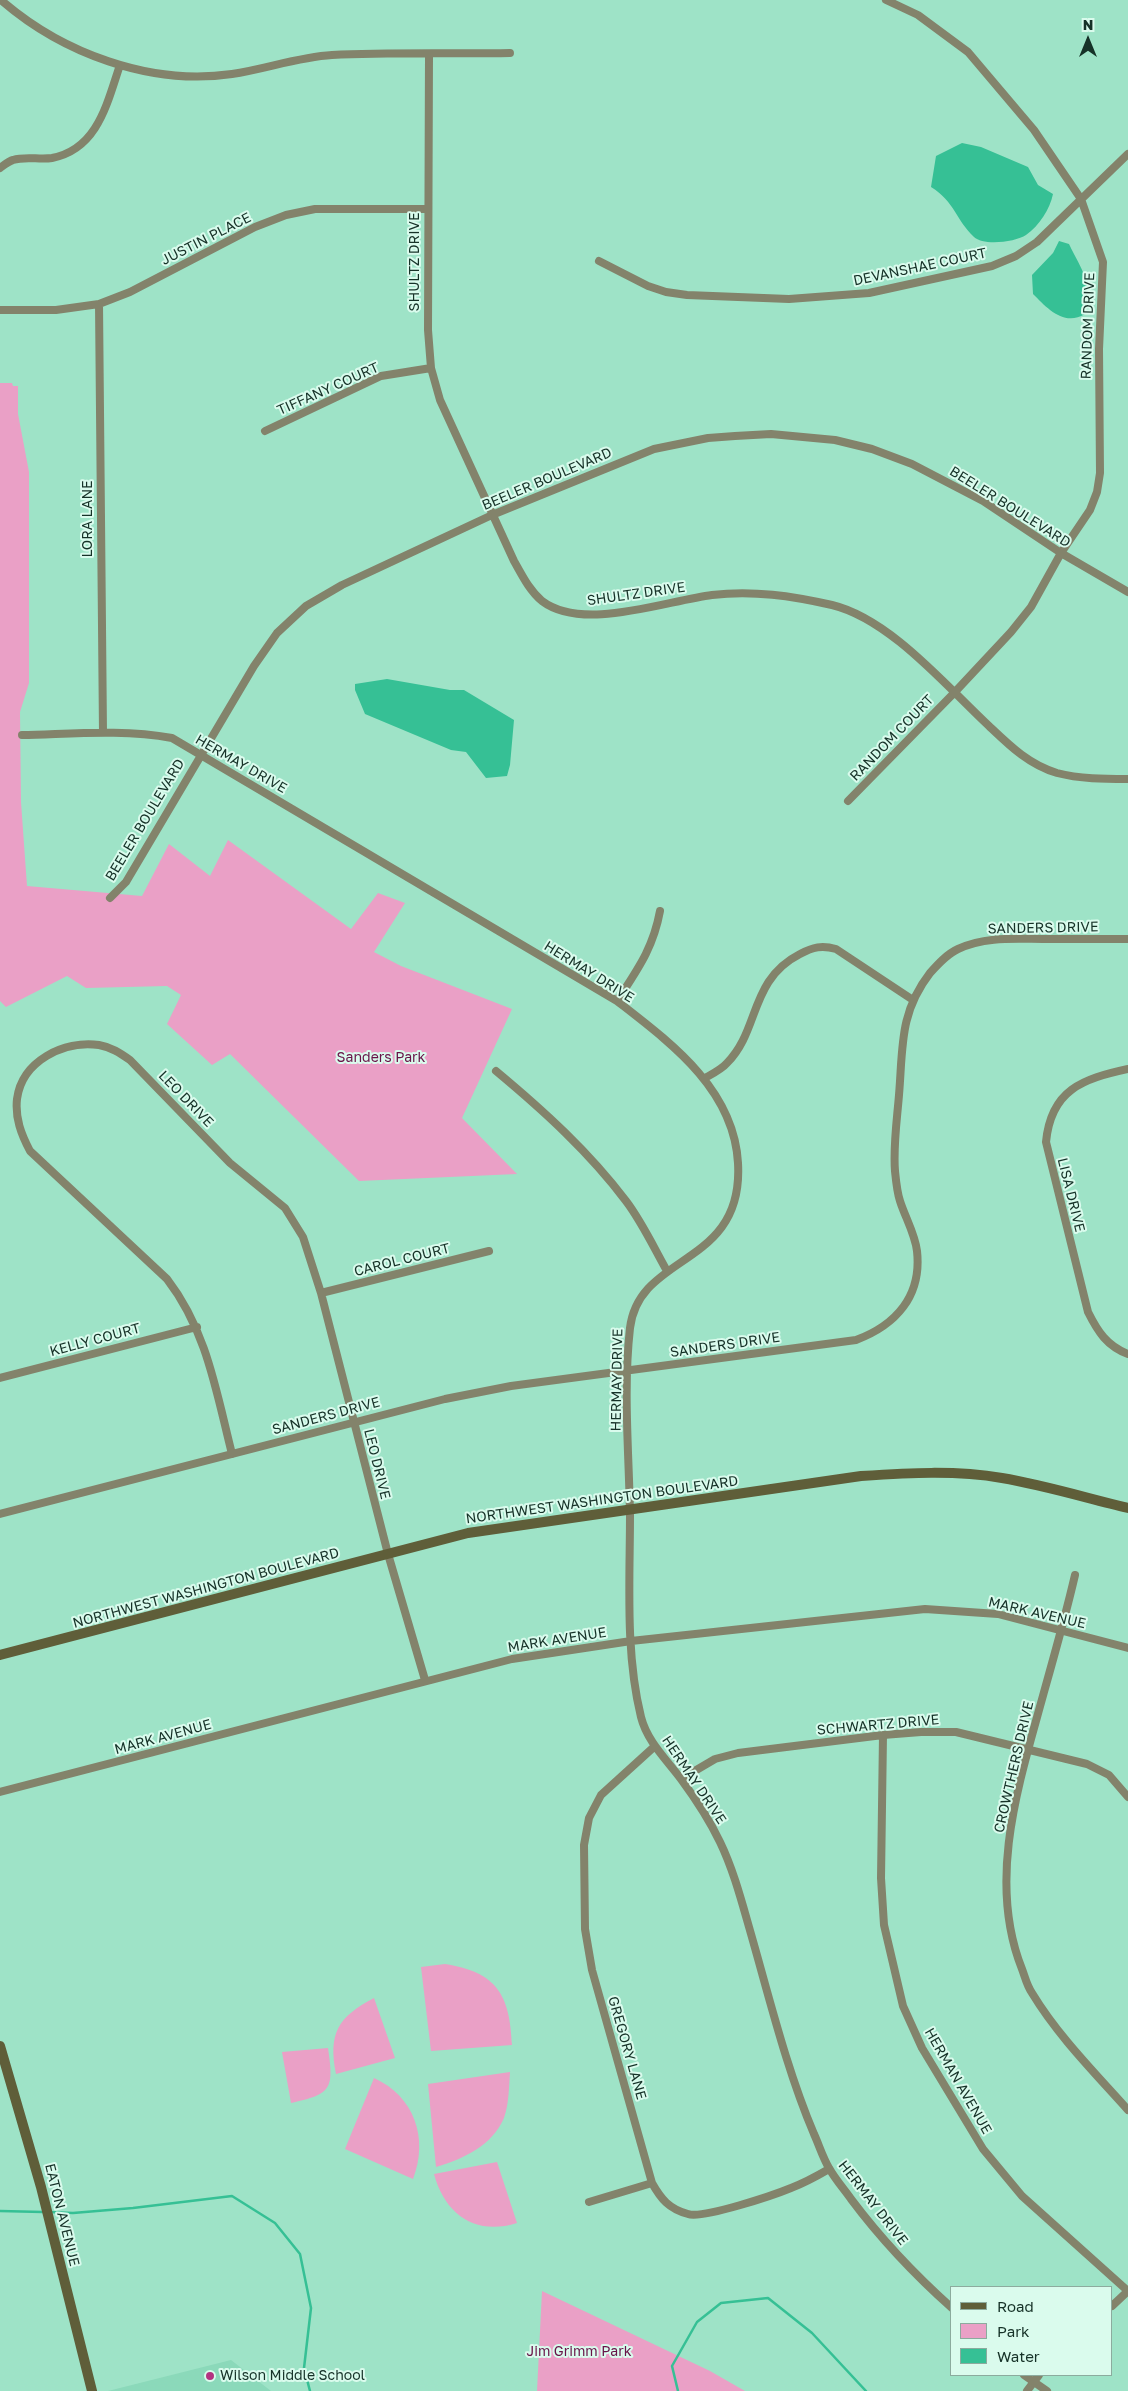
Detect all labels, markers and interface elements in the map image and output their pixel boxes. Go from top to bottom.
north arrow [1063,15,1113,65]
text: N [1083,16,1093,33]
street label: JUSTIN PLACE [158,209,254,269]
street label: SHULTZ DRIVE [407,213,423,311]
street label: DEVANSHAE COURT [852,245,988,289]
street label: RANDOM DRIVE [1078,272,1098,380]
street label: TIFFANY COURT [275,359,381,419]
street label: BEELER BOULEVARD [480,444,614,514]
street label: BEELER BOULEVARD [946,463,1074,551]
street label: LORA LANE [80,480,96,558]
street label: SHULTZ DRIVE [586,579,686,609]
street label: RANDOM COURT [847,691,937,785]
street label: HERMAY DRIVE [192,731,290,797]
street label: BEELER BOULEVARD [102,756,188,884]
street label: SANDERS DRIVE [987,919,1099,937]
street label: HERMAY DRIVE [541,938,637,1006]
park label: Sanders Park [337,1050,425,1066]
street label: LEO DRIVE [155,1067,217,1131]
street label: LISA DRIVE [1054,1156,1088,1234]
street label: CAROL COURT [352,1240,452,1280]
street label: KELLY COURT [48,1320,142,1360]
street label: HERMAY DRIVE [608,1328,626,1432]
street label: SANDERS DRIVE [669,1329,781,1361]
street label: SANDERS DRIVE [270,1394,382,1438]
street label: LEO DRIVE [360,1427,394,1501]
street label: NORTHWEST WASHINGTON BOULEVARD [465,1473,739,1527]
street label: NORTHWEST WASHINGTON BOULEVARD [71,1544,341,1632]
street label: MARK AVENUE [987,1594,1087,1632]
street label: MARK AVENUE [507,1624,607,1656]
street label: CROWTHERS DRIVE [991,1700,1037,1834]
street label: SCHWARTZ DRIVE [816,1711,940,1739]
street label: MARK AVENUE [113,1716,213,1758]
street label: HERMAY DRIVE [658,1733,730,1827]
street label: GREGORY LANE [604,1994,650,2102]
street label: HERMAN AVENUE [921,2025,995,2137]
street label: HERMAY DRIVE [835,2157,911,2249]
street label: EATON AVENUE [41,2162,83,2268]
legend [950,2286,1113,2376]
text: Road [997,2297,1034,2315]
text: Park [997,2322,1029,2340]
park label: Jim Grimm Park [526,2344,632,2360]
text: Water [997,2347,1040,2365]
place label: Wilson Middle School [220,2368,365,2384]
marker: Wilson Middle School [204,2370,216,2382]

